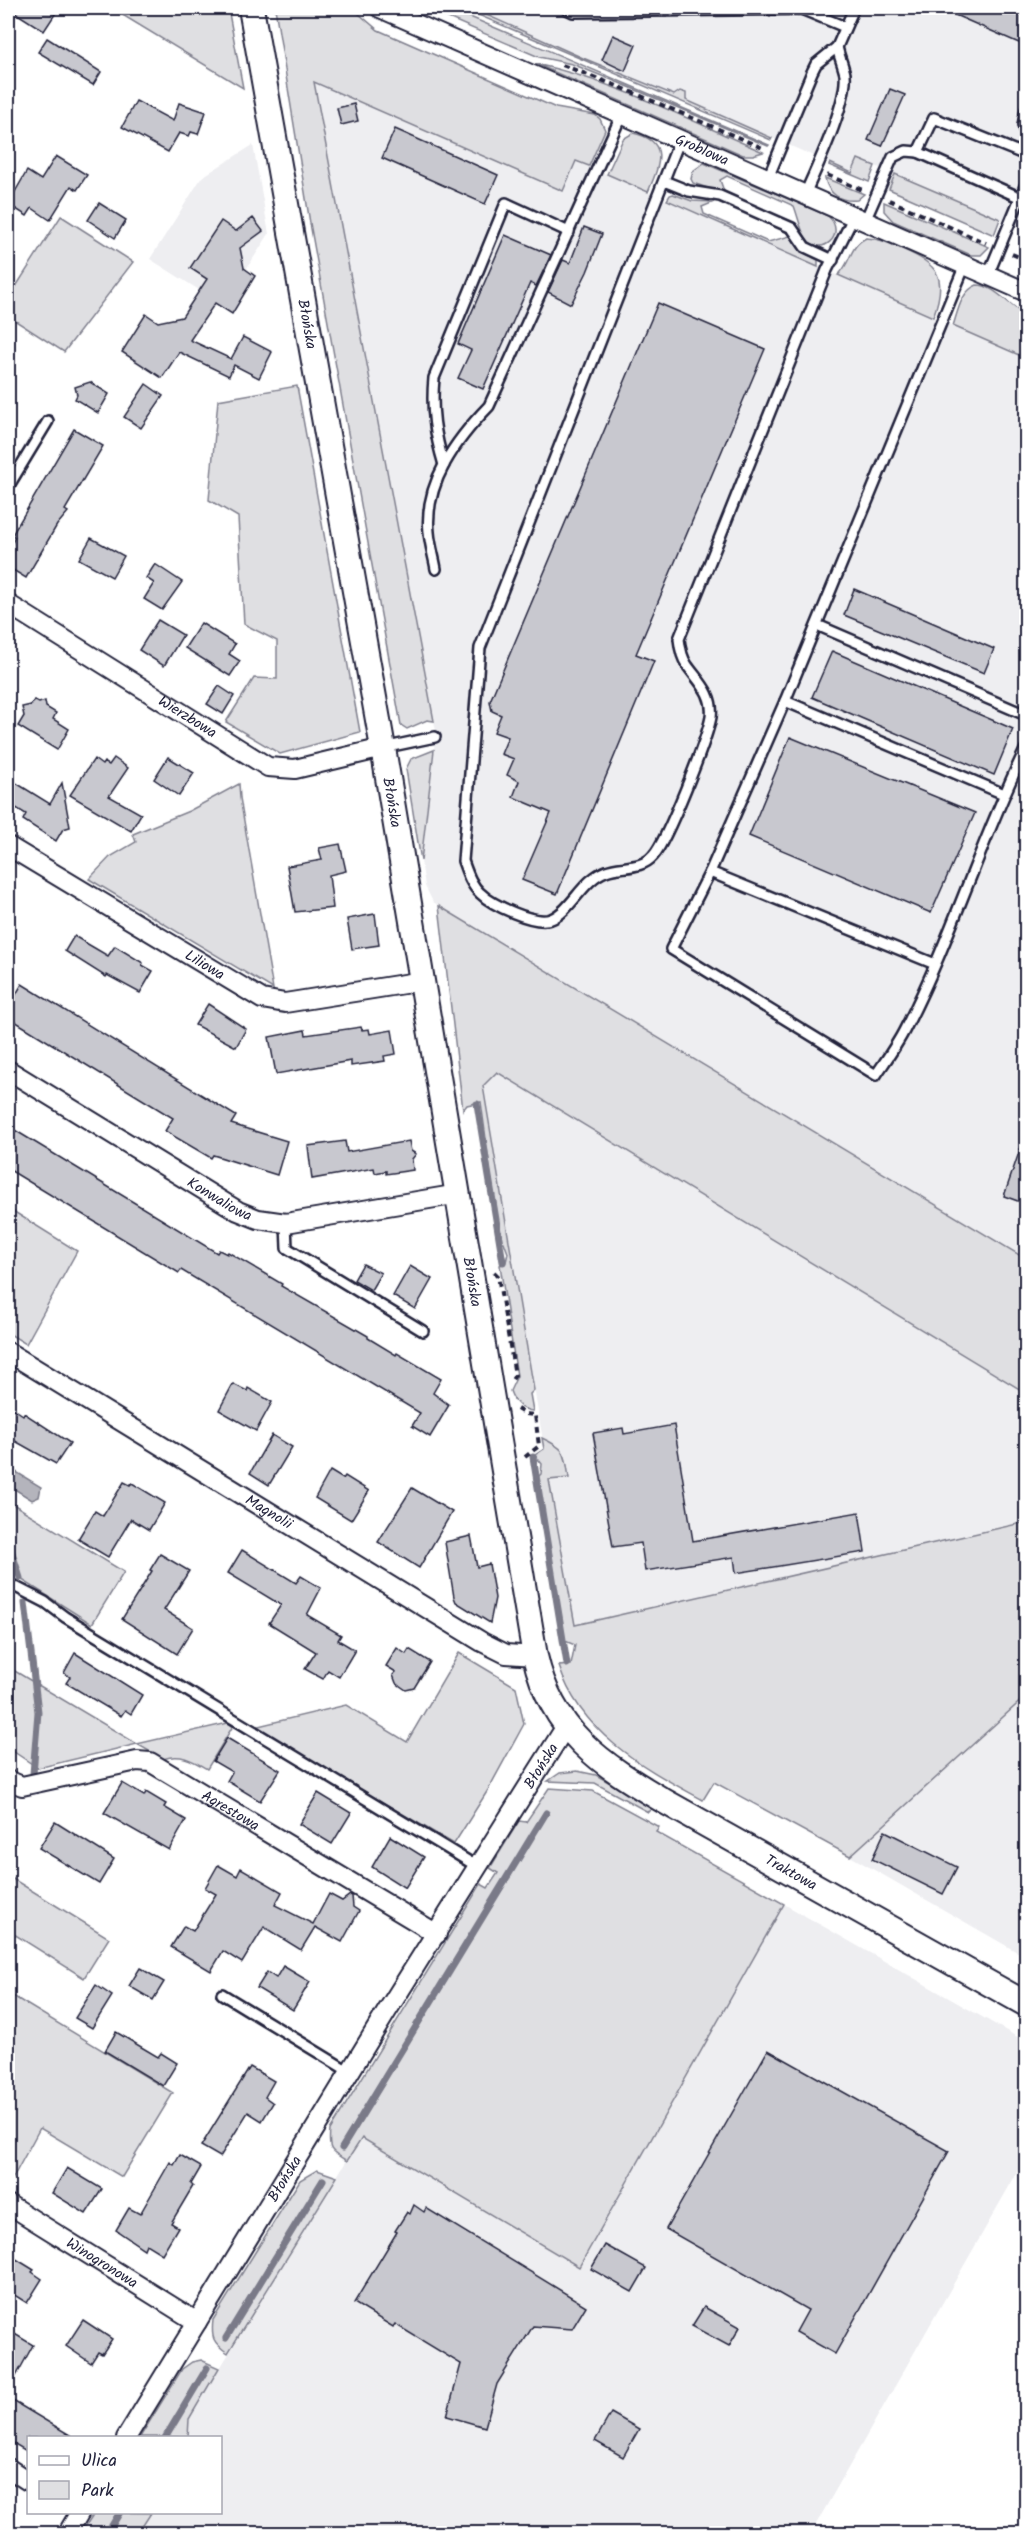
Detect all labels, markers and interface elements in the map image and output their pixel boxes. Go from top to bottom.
street label: Groblowa [671,128,733,173]
street label: Błońska [290,297,323,351]
street label: Wierzbowa [153,690,221,745]
street label: Błońska [375,776,407,829]
street label: Liliowa [180,944,229,987]
street label: Konwaliowa [182,1171,255,1228]
street label: Błońska [455,1255,487,1309]
street label: Magnolii [240,1489,298,1537]
street label: Błońska [518,1739,565,1794]
street label: Agrestowa [196,1784,264,1838]
street label: Traktowa [760,1849,821,1898]
street label: Błońska [262,2151,309,2207]
street label: Winogronowa [61,2232,142,2295]
legend [27,2436,222,2514]
text: Ulica [81,2447,117,2476]
text: Park [81,2477,114,2506]

